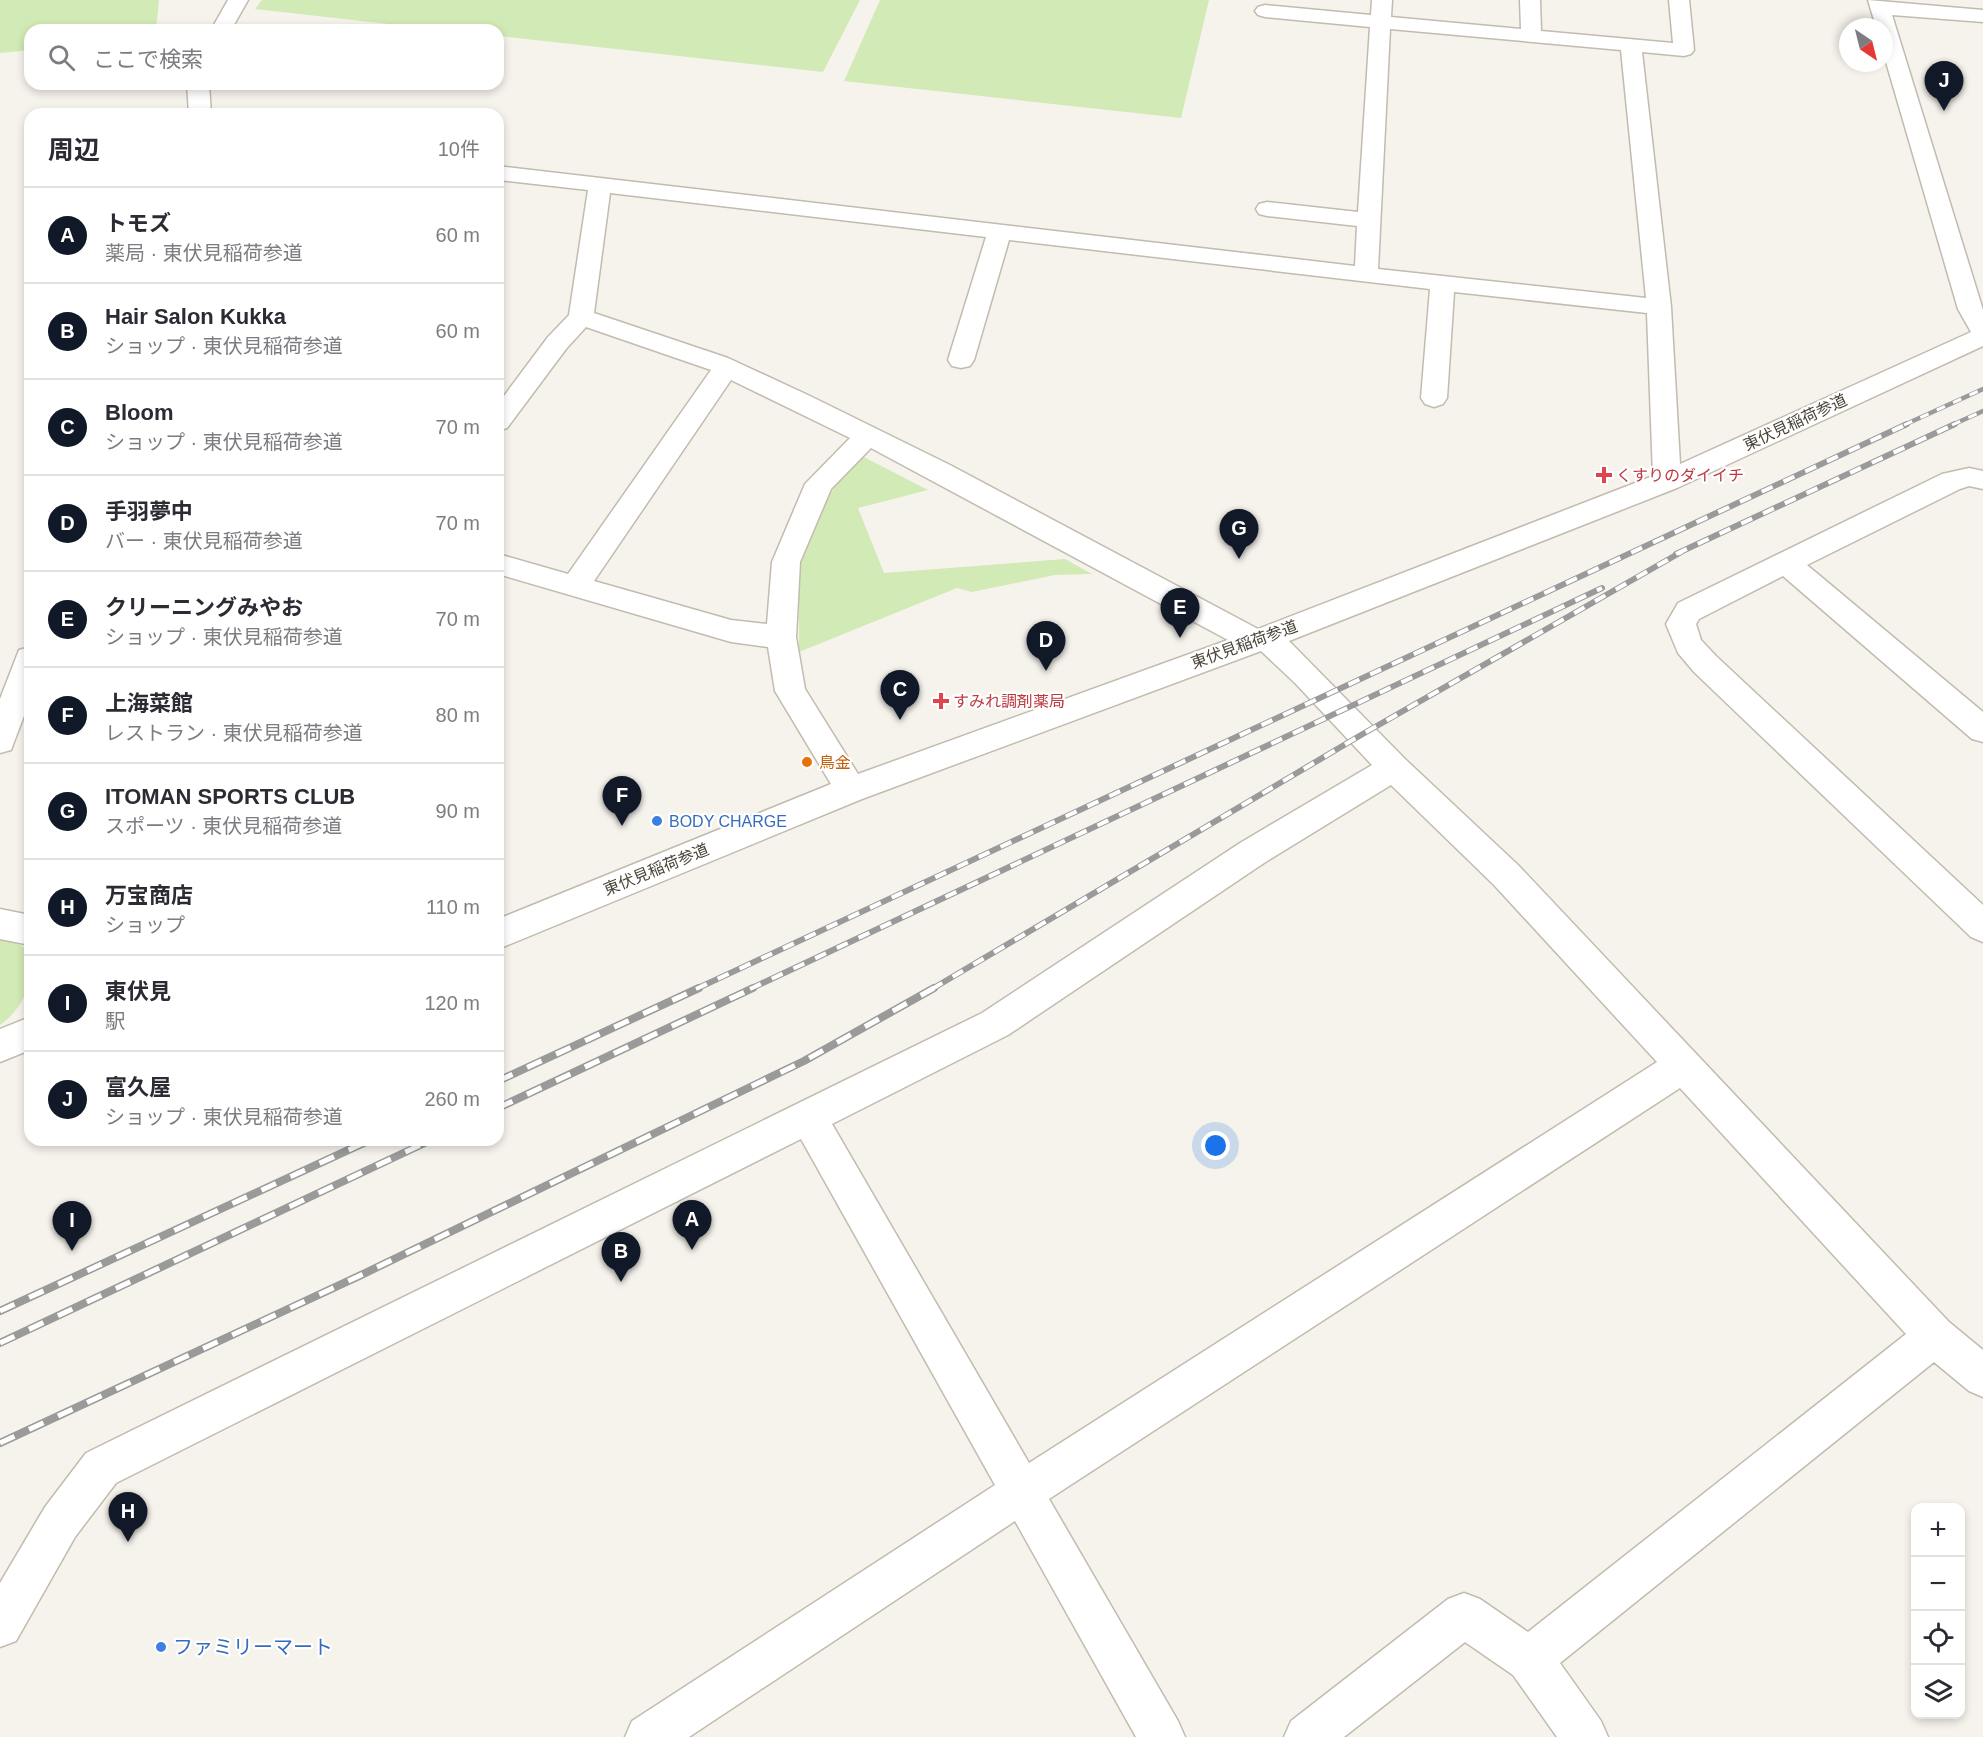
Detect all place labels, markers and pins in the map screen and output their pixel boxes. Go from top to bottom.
pin: J [1924,62,1964,111]
place label: くすりのダイイチ [1616,467,1744,484]
marker: くすりのダイイチ [1597,468,1611,482]
pin: G [1220,510,1258,559]
pin: E [1160,588,1200,638]
pin: D [1026,622,1066,671]
pin: C [880,670,920,720]
place label: すみれ調剤薬局 [953,693,1065,710]
marker: すみれ調剤薬局 [934,694,948,708]
place label: 鳥金 [819,754,851,771]
marker: 鳥金 [800,755,814,769]
pin: F [602,776,642,826]
place label: BODY CHARGE [669,813,787,830]
marker: BODY CHARGE [650,814,664,828]
pin: A [672,1200,712,1250]
pin: I [52,1202,92,1251]
pin: B [602,1232,640,1282]
pin: H [108,1492,148,1542]
place label: ファミリーマート [173,1636,333,1658]
marker: ファミリーマート [154,1640,168,1654]

